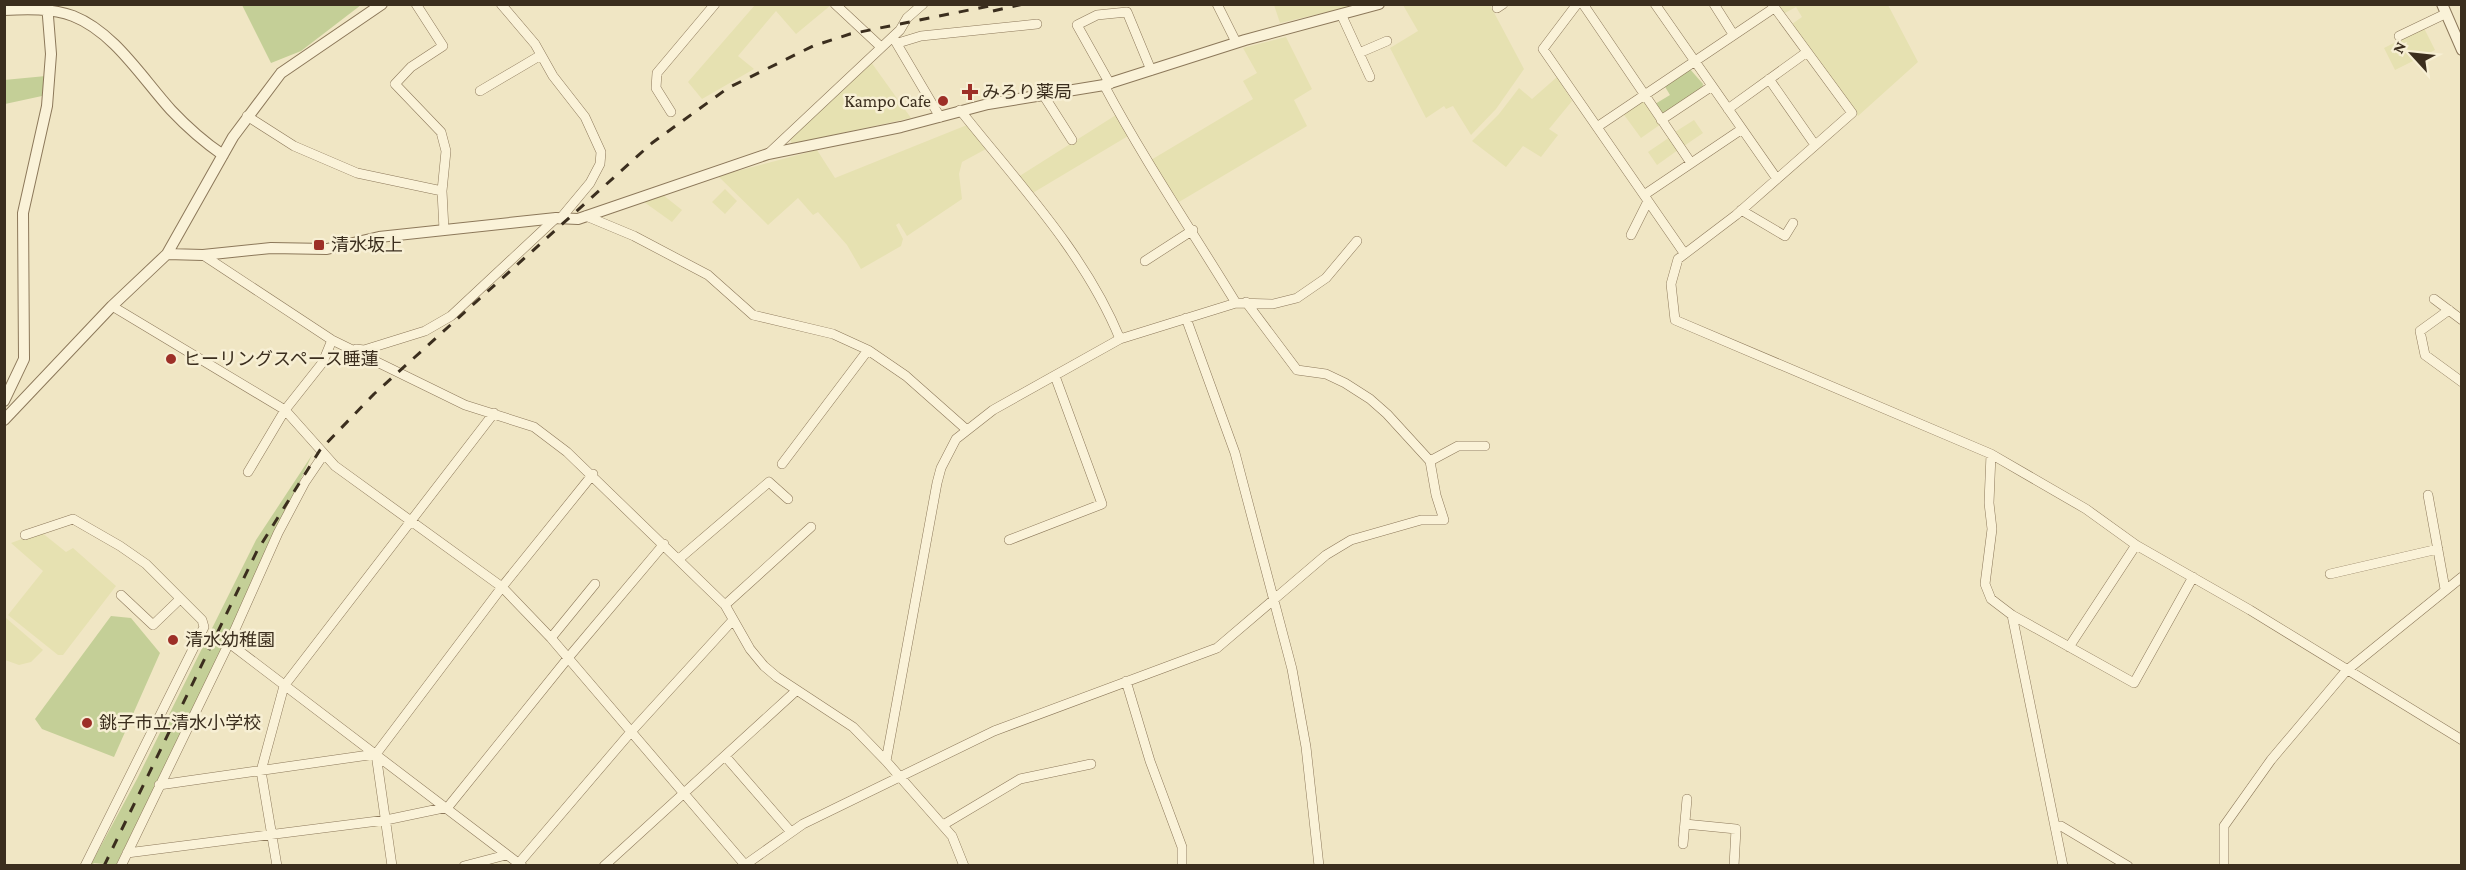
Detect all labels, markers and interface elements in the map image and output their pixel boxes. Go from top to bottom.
north arrow [2382,24,2442,84]
text: N [2389,39,2409,56]
place label: みろり薬局 [982,82,1072,102]
marker: みろり薬局 [963,85,977,99]
place label: Kampo Cafe [844,91,931,111]
marker: Kampo Cafe [936,94,950,108]
place label: 清水坂上 [331,235,403,255]
marker: 清水坂上 [312,238,326,252]
place label: ヒーリングスペース睡蓮 [183,349,379,369]
marker: ヒーリングスペース睡蓮 [164,352,178,366]
place label: 清水幼稚園 [185,630,275,650]
marker: 清水幼稚園 [166,633,180,647]
place label: 銚子市立清水小学校 [99,713,261,733]
marker: 銚子市立清水小学校 [80,716,94,730]

